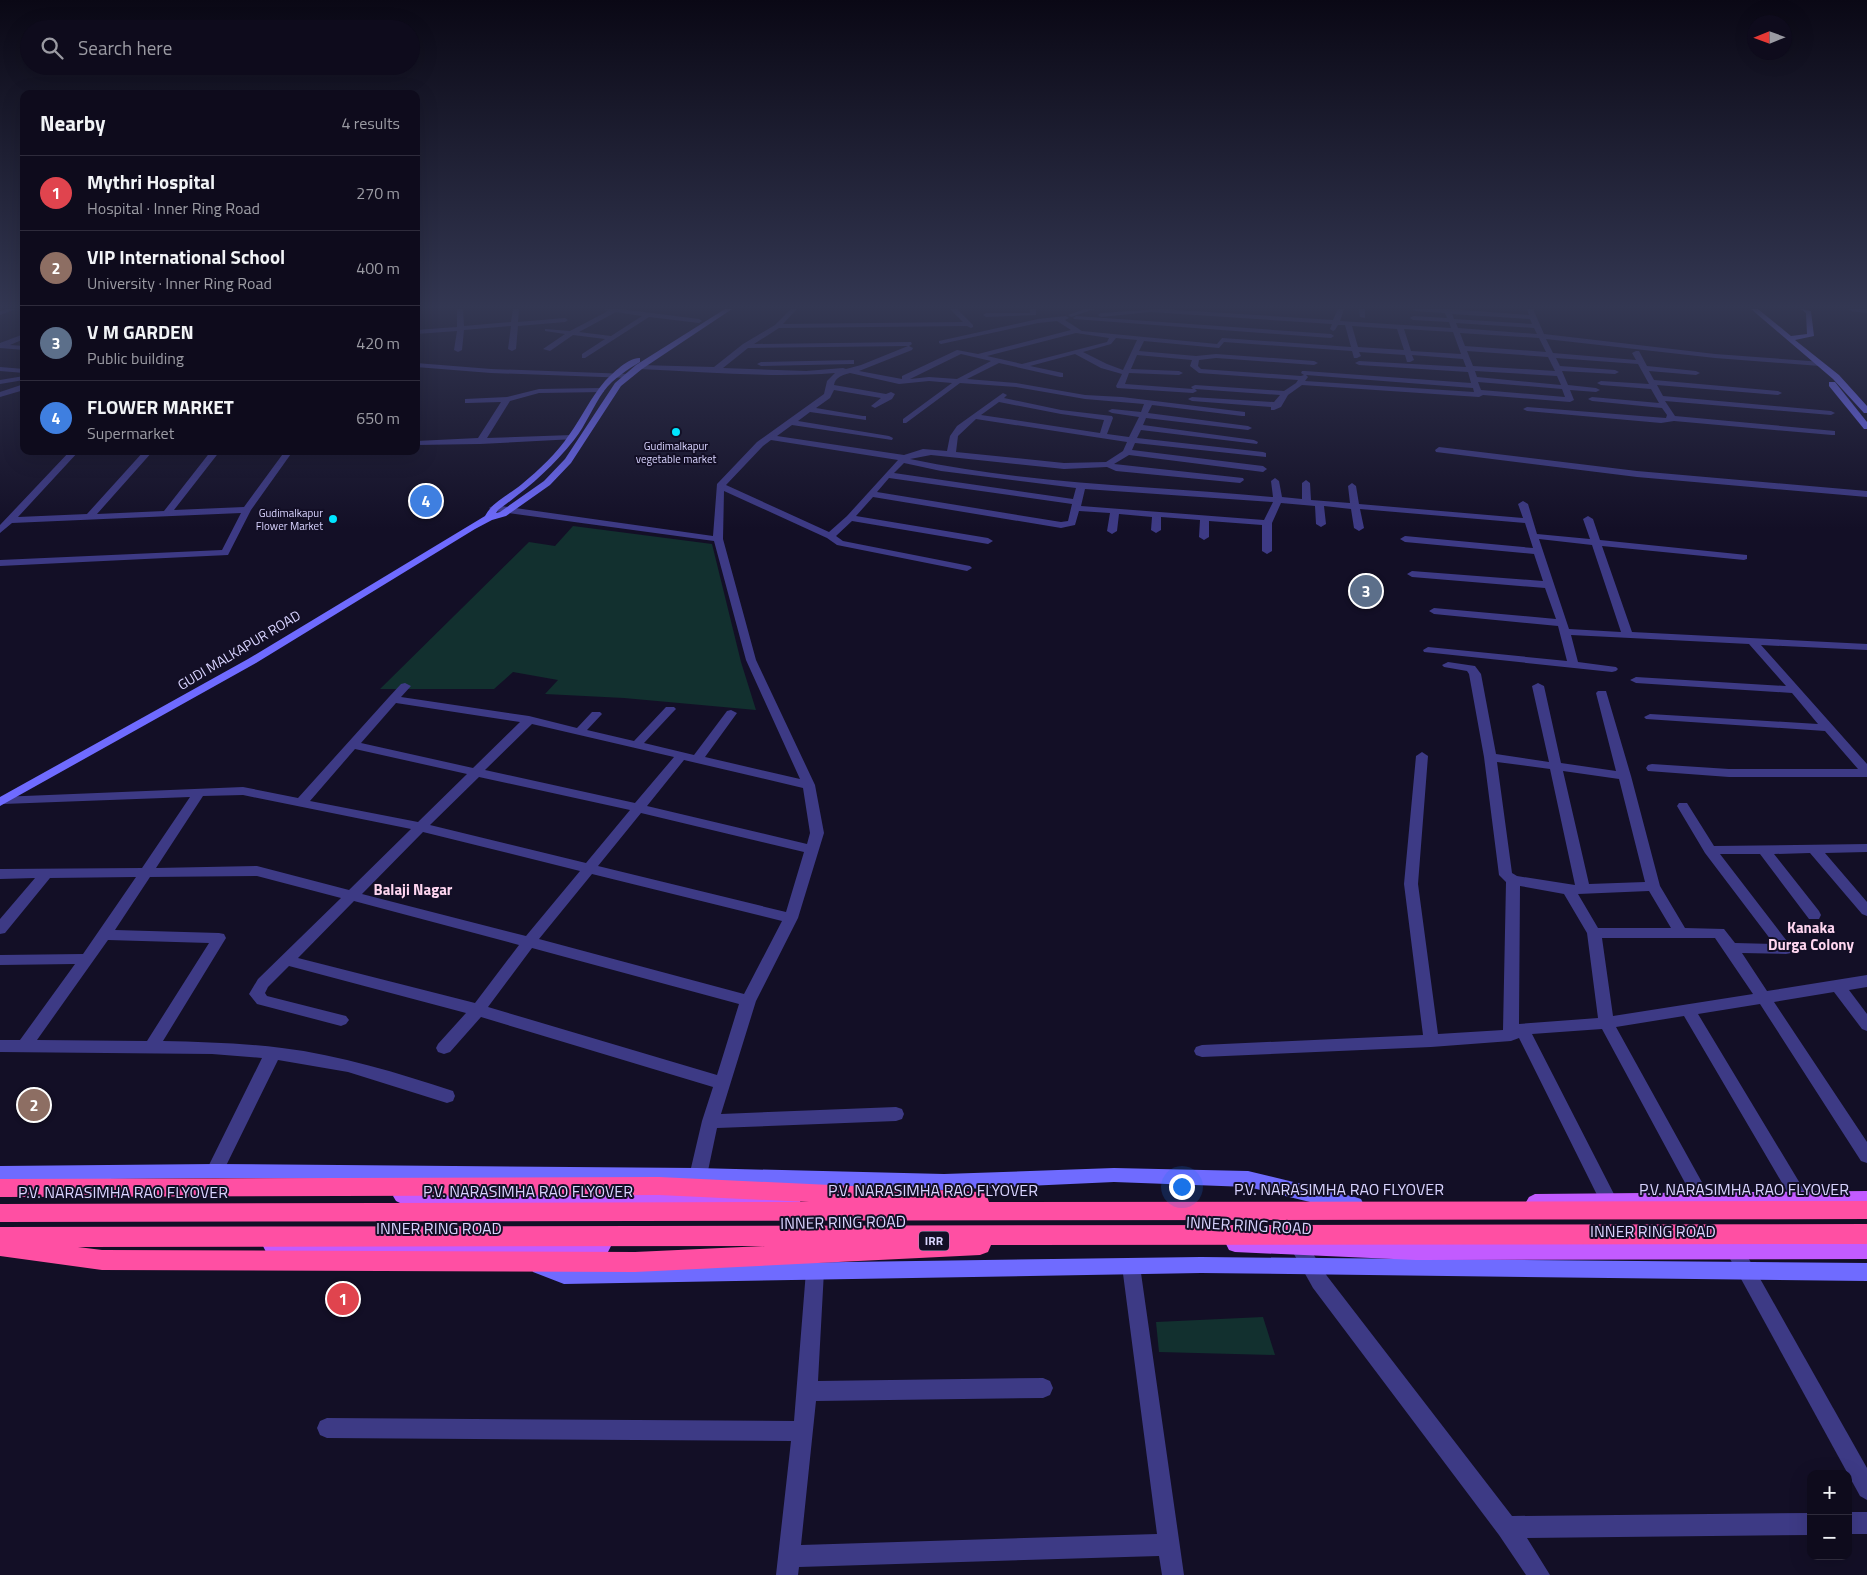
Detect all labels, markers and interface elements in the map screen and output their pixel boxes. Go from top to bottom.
north arrow [1747,15,1792,60]
search box [20,20,420,75]
text: Search here [78,33,172,62]
icon: search [38,34,66,62]
text: Nearby [40,107,105,139]
text: 4 results [341,111,400,135]
text: Mythri Hospital [87,167,215,196]
text: 1 [52,181,60,205]
text: 270 m [356,181,400,205]
text: Hospital · Inner Ring Road [87,196,260,220]
text: VIP International School [87,242,285,271]
text: 2 [52,256,60,280]
text: 400 m [356,256,400,280]
text: University · Inner Ring Road [87,271,272,295]
text: V M GARDEN [87,317,194,346]
text: 3 [52,331,60,355]
text: 420 m [356,331,400,355]
text: Public building [87,346,184,370]
text: FLOWER MARKET [87,392,234,421]
text: 4 [52,406,60,430]
text: 650 m [356,406,400,430]
text: Supermarket [87,421,174,445]
marker: Gudimalkapur vegetable market [670,426,682,438]
place label: Gudimalkapur vegetable market [636,438,716,467]
pin: 4 [410,482,442,520]
place label: Gudimalkapur Flower Market [256,505,323,534]
marker: Gudimalkapur Flower Market [327,513,339,525]
pin: 3 [1350,572,1382,610]
street label: GUDI MALKAPUR ROAD [173,604,304,695]
district label: Balaji Nagar [374,878,453,901]
district label: Kanaka Durga Colony [1768,916,1855,956]
pin: 2 [18,1086,50,1124]
your location [1169,1174,1195,1200]
street label: P.V. NARASIMHA RAO FLYOVER [1234,1177,1444,1201]
street label: P.V. NARASIMHA RAO FLYOVER [1639,1177,1849,1201]
street label: P.V. NARASIMHA RAO FLYOVER [828,1178,1038,1202]
street label: P.V. NARASIMHA RAO FLYOVER [423,1179,633,1203]
street label: P.V. NARASIMHA RAO FLYOVER [18,1180,228,1204]
street label: INNER RING ROAD [780,1209,906,1235]
street label: INNER RING ROAD [1186,1210,1312,1240]
street label: INNER RING ROAD [376,1216,502,1240]
street label: INNER RING ROAD [1590,1219,1716,1243]
road number: IRR [919,1232,949,1250]
pin: 1 [327,1280,359,1318]
map controls [1807,1470,1852,1560]
button: + [1807,1470,1852,1515]
button: − [1807,1515,1852,1560]

